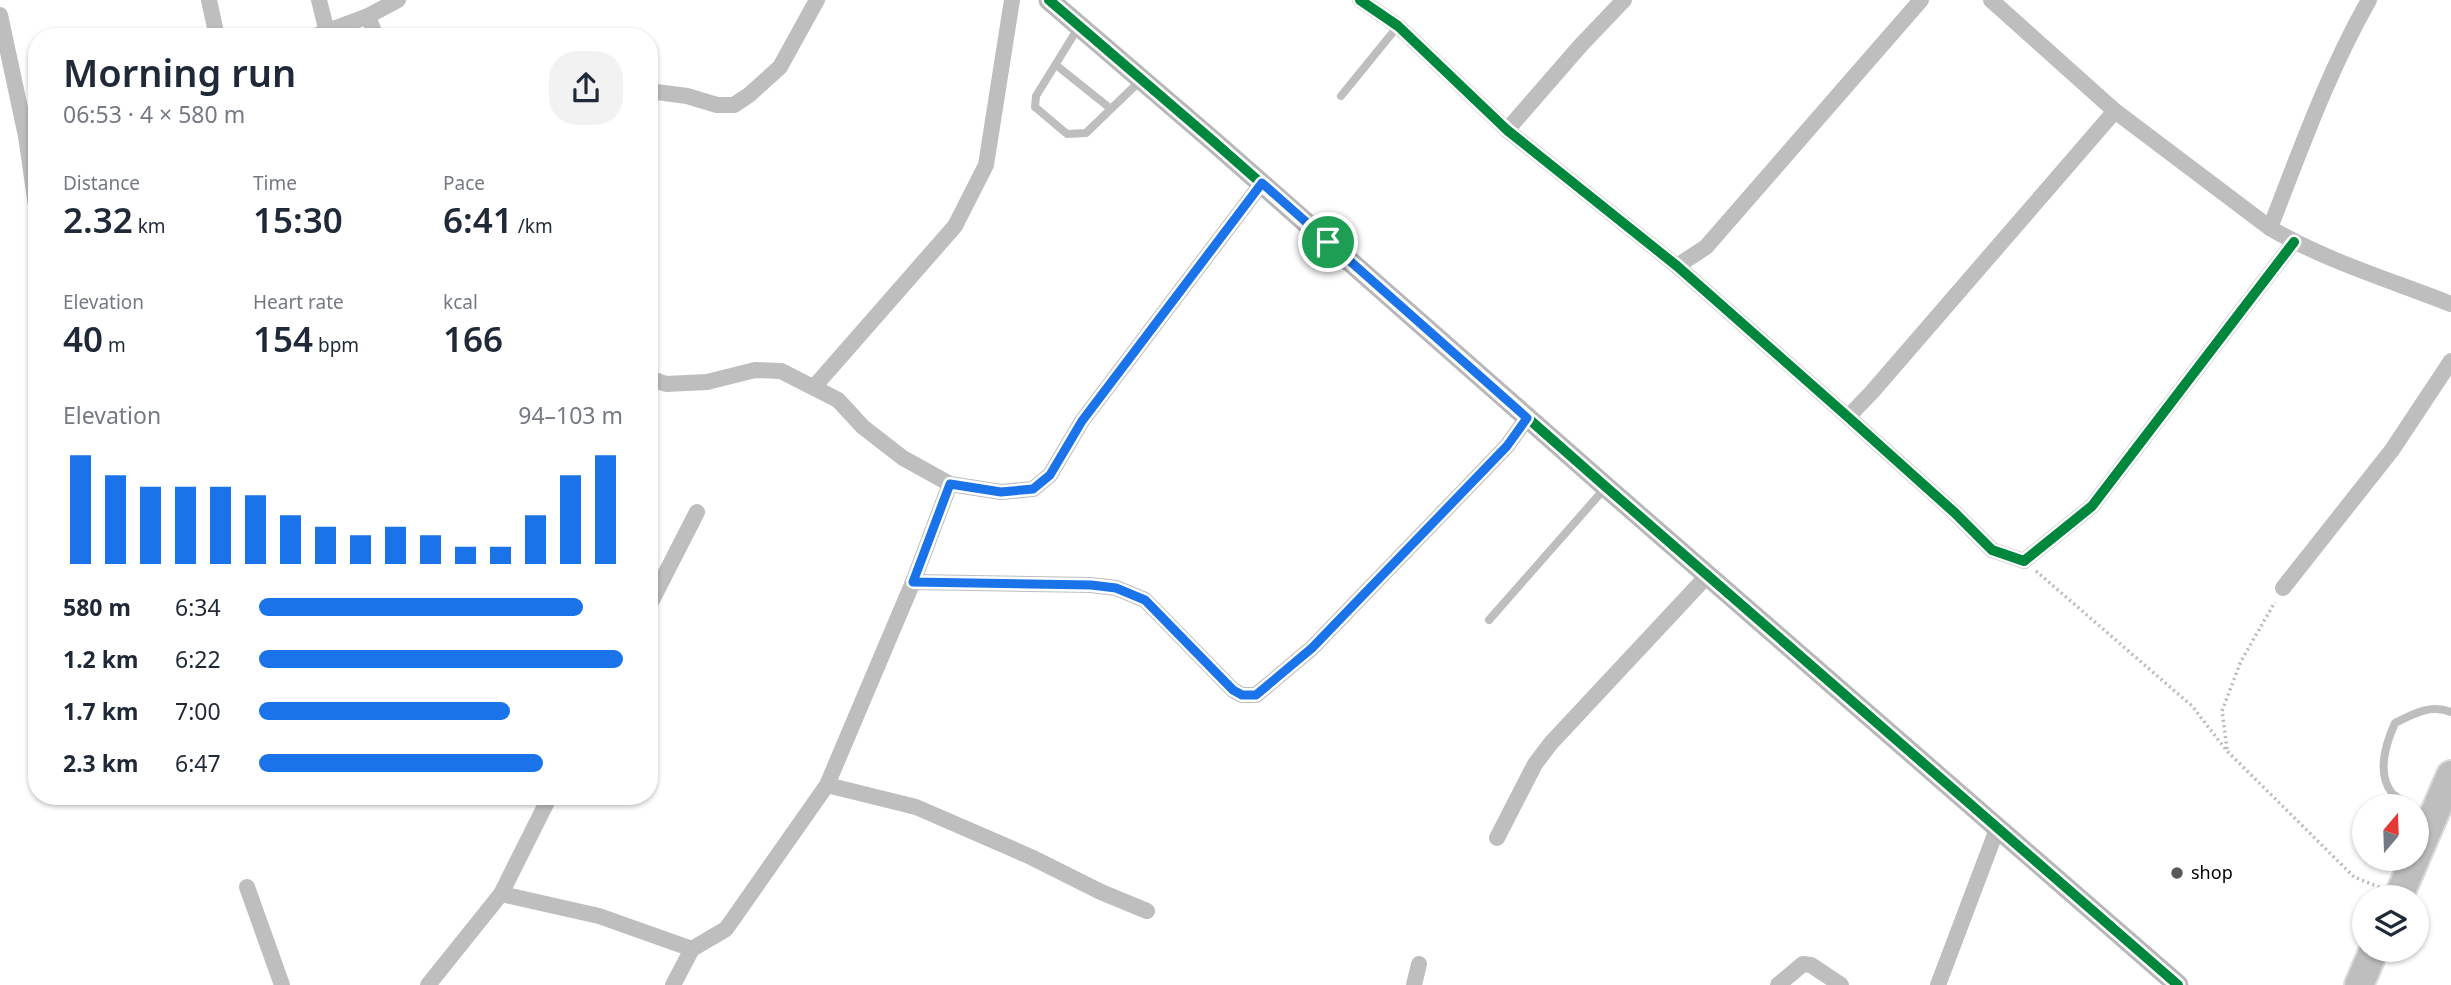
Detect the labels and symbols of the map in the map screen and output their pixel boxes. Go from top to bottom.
pin [1298,212,1358,272]
north arrow [2352,794,2429,872]
place label: shop [2191,860,2233,884]
marker: shop [2169,865,2185,881]

